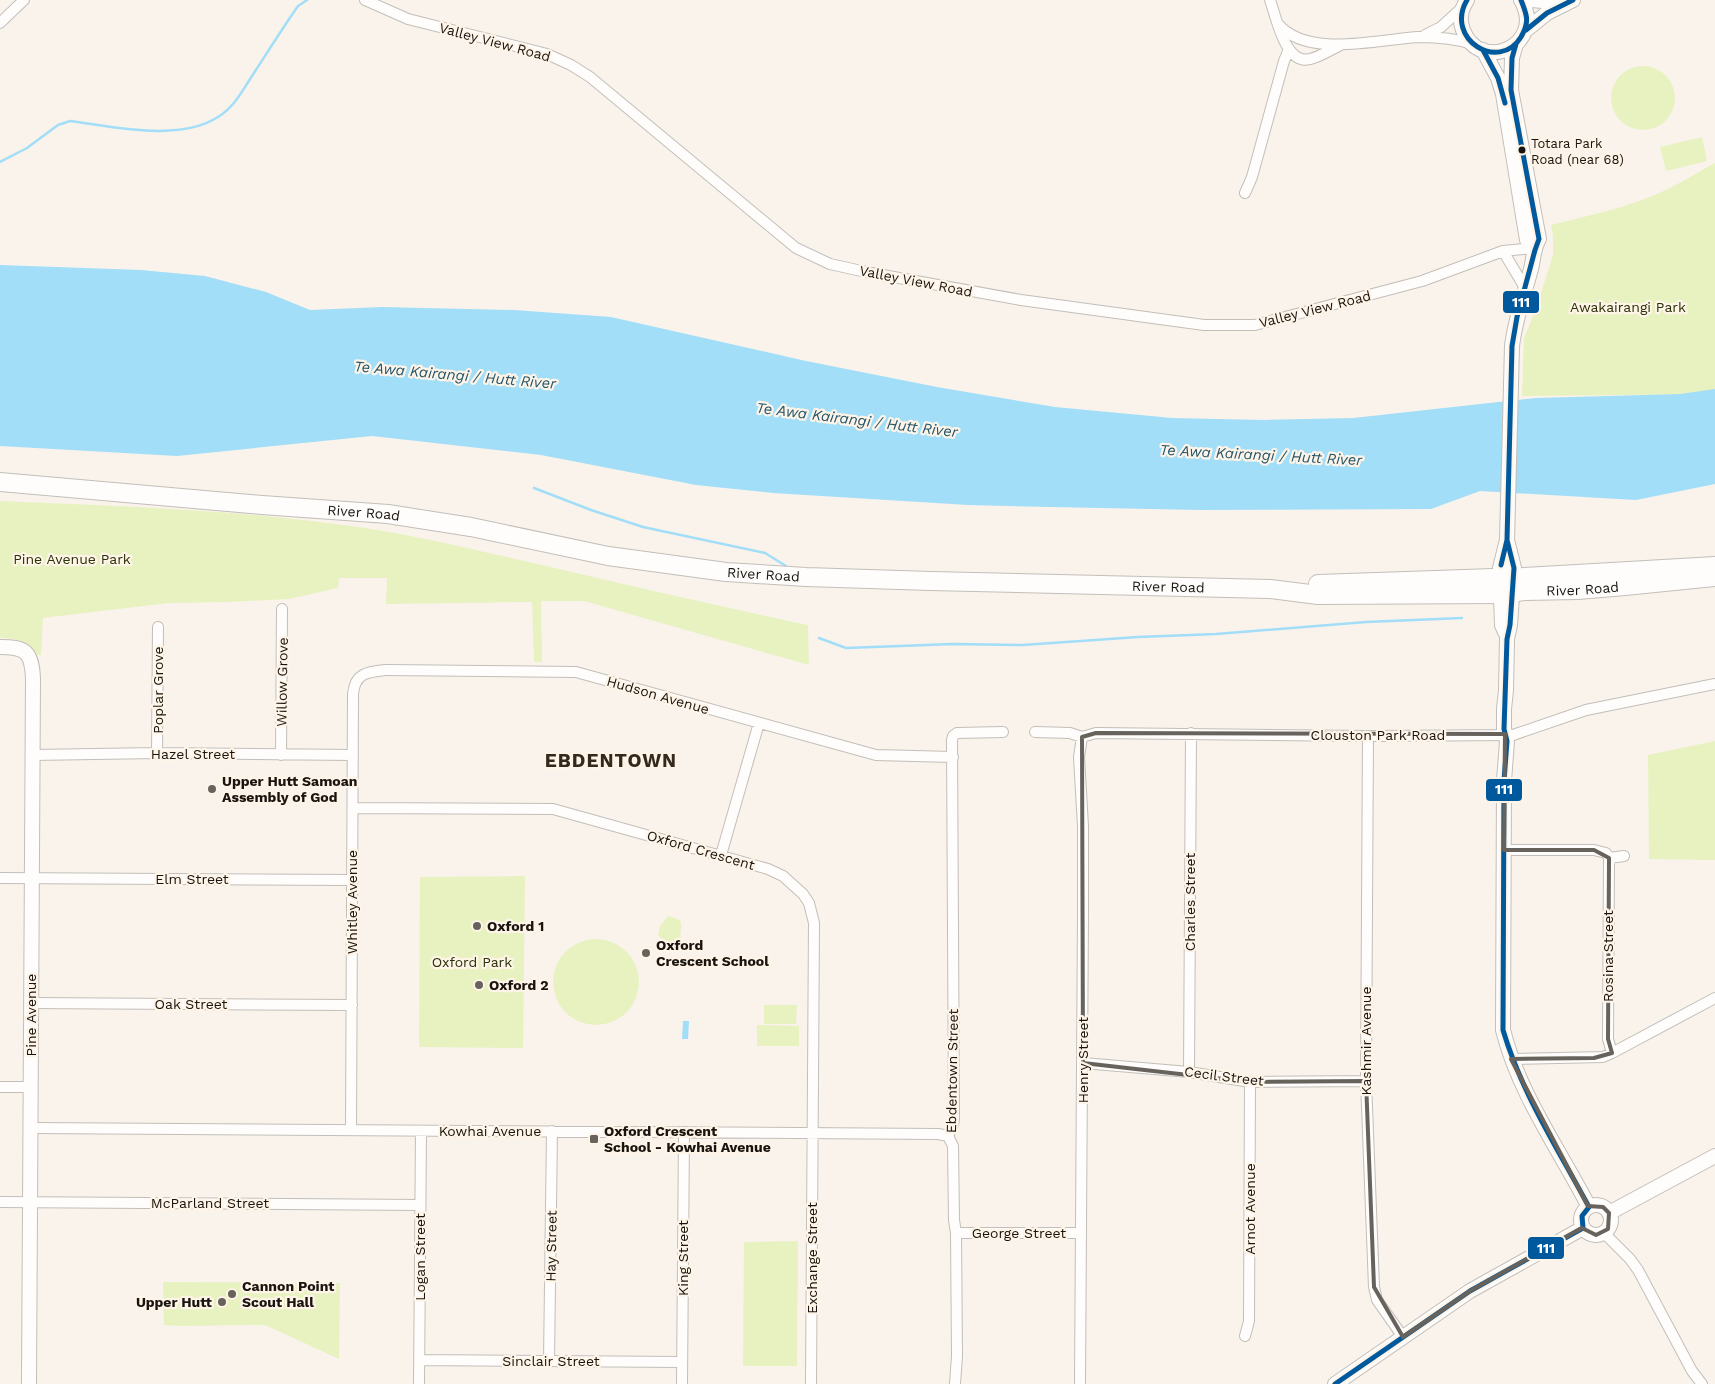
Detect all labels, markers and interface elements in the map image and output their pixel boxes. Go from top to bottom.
street label: Valley View Road [438,19,552,65]
place label: Totara Park Road (near 68) [1531,136,1624,167]
marker: Totara Park Road (near 68) [1517,145,1527,155]
street label: Valley View Road [858,262,974,300]
street label: Valley View Road [1257,287,1373,331]
line badge: 111 [1502,290,1540,314]
text: 111 [1512,294,1530,310]
park label: Awakairangi Park [1570,299,1686,315]
water label: Te Awa Kairangi / Hutt River [353,357,558,393]
water label: Te Awa Kairangi / Hutt River [755,399,960,441]
water label: Te Awa Kairangi / Hutt River [1159,441,1364,469]
street label: River Road [327,502,401,524]
park label: Pine Avenue Park [13,551,131,567]
street label: River Road [727,564,800,585]
street label: River Road [1132,578,1205,595]
street label: River Road [1546,579,1620,599]
street label: Willow Grove [273,637,291,727]
street label: Poplar Grove [150,646,166,734]
street label: Hudson Avenue [605,673,711,717]
street label: Clouston Park Road [1311,727,1445,743]
street label: Hazel Street [151,746,235,762]
district label: EBDENTOWN [545,749,677,772]
place label: Upper Hutt Samoan Assembly of God [222,773,357,805]
line badge: 111 [1485,778,1523,802]
text: 111 [1495,781,1513,797]
marker: Upper Hutt Samoan Assembly of God [206,783,218,795]
street label: Oxford Crescent [645,827,757,873]
street label: Whitley Avenue [344,850,360,954]
street label: Charles Street [1182,853,1198,951]
street label: Elm Street [155,871,229,887]
street label: Rosina Street [1600,910,1616,1002]
place label: Oxford 1 [487,918,544,934]
marker: Oxford 1 [471,920,483,932]
place label: Oxford Crescent School [656,937,769,969]
marker: Oxford Crescent School [640,947,652,959]
park label: Oxford Park [432,954,512,970]
street label: Pine Avenue [23,974,39,1056]
place label: Oxford 2 [489,977,549,993]
marker: Oxford 2 [473,979,485,991]
street label: Kashmir Avenue [1358,986,1374,1096]
street label: Oak Street [155,996,228,1012]
street label: Ebdentown Street [943,1009,961,1133]
street label: Henry Street [1075,1017,1091,1103]
street label: Cecil Street [1183,1063,1265,1089]
street label: Kowhai Avenue [439,1123,541,1139]
place label: Oxford Crescent School - Kowhai Avenue [604,1123,771,1155]
marker: Oxford Crescent School - Kowhai Avenue [588,1133,600,1145]
street label: Arnot Avenue [1242,1163,1258,1255]
street label: McParland Street [151,1195,269,1211]
street label: Exchange Street [804,1202,820,1314]
street label: Hay Street [542,1210,560,1282]
street label: Logan Street [412,1213,428,1301]
street label: King Street [675,1220,691,1296]
street label: George Street [972,1225,1066,1241]
line badge: 111 [1527,1236,1565,1260]
text: 111 [1537,1240,1555,1256]
place label: Cannon Point Scout Hall [242,1278,334,1310]
marker: Cannon Point Scout Hall [226,1288,238,1300]
place label: Upper Hutt [136,1294,212,1310]
marker: Upper Hutt [216,1296,228,1308]
street label: Sinclair Street [502,1353,600,1369]

